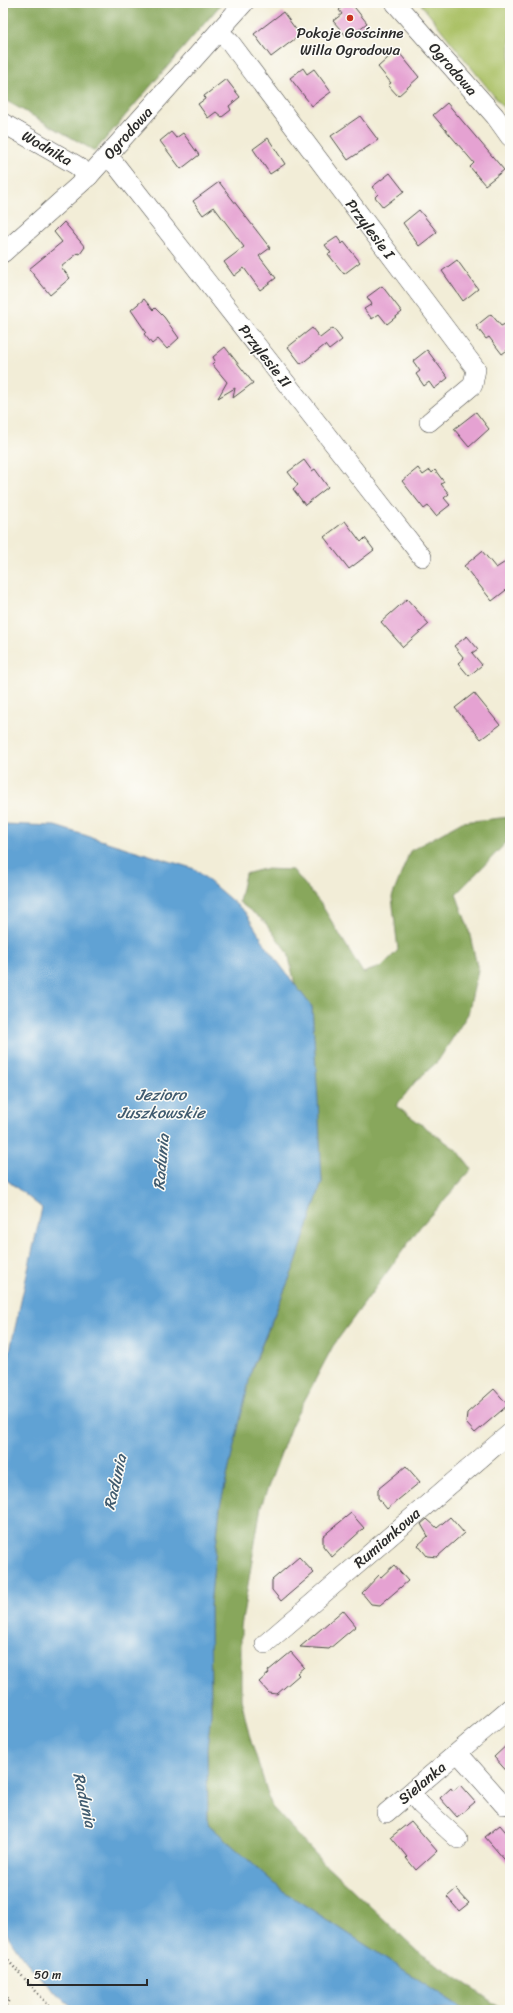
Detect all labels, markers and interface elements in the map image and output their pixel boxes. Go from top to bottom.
marker: Pokoje Gościnne Willa Ogrodowa [345,13,355,23]
place label: Pokoje Gościnne Willa Ogrodowa [296,20,404,63]
street label: Ogrodowa [422,36,484,102]
street label: Ogrodowa [97,100,160,166]
street label: Wodnika [17,123,78,173]
street label: Przylesie I [339,193,402,266]
street label: Przylesie II [232,319,298,394]
water label: Jezioro Juszkowskie [117,1080,206,1127]
water label: Radunia [144,1131,178,1191]
water label: Radunia [95,1450,136,1512]
street label: Rumiankowa [348,1501,427,1575]
street label: Sielanka [392,1755,452,1811]
water label: Radunia [65,1770,106,1832]
scale bar [28,1961,147,1987]
text: 50 m [34,1964,61,1986]

